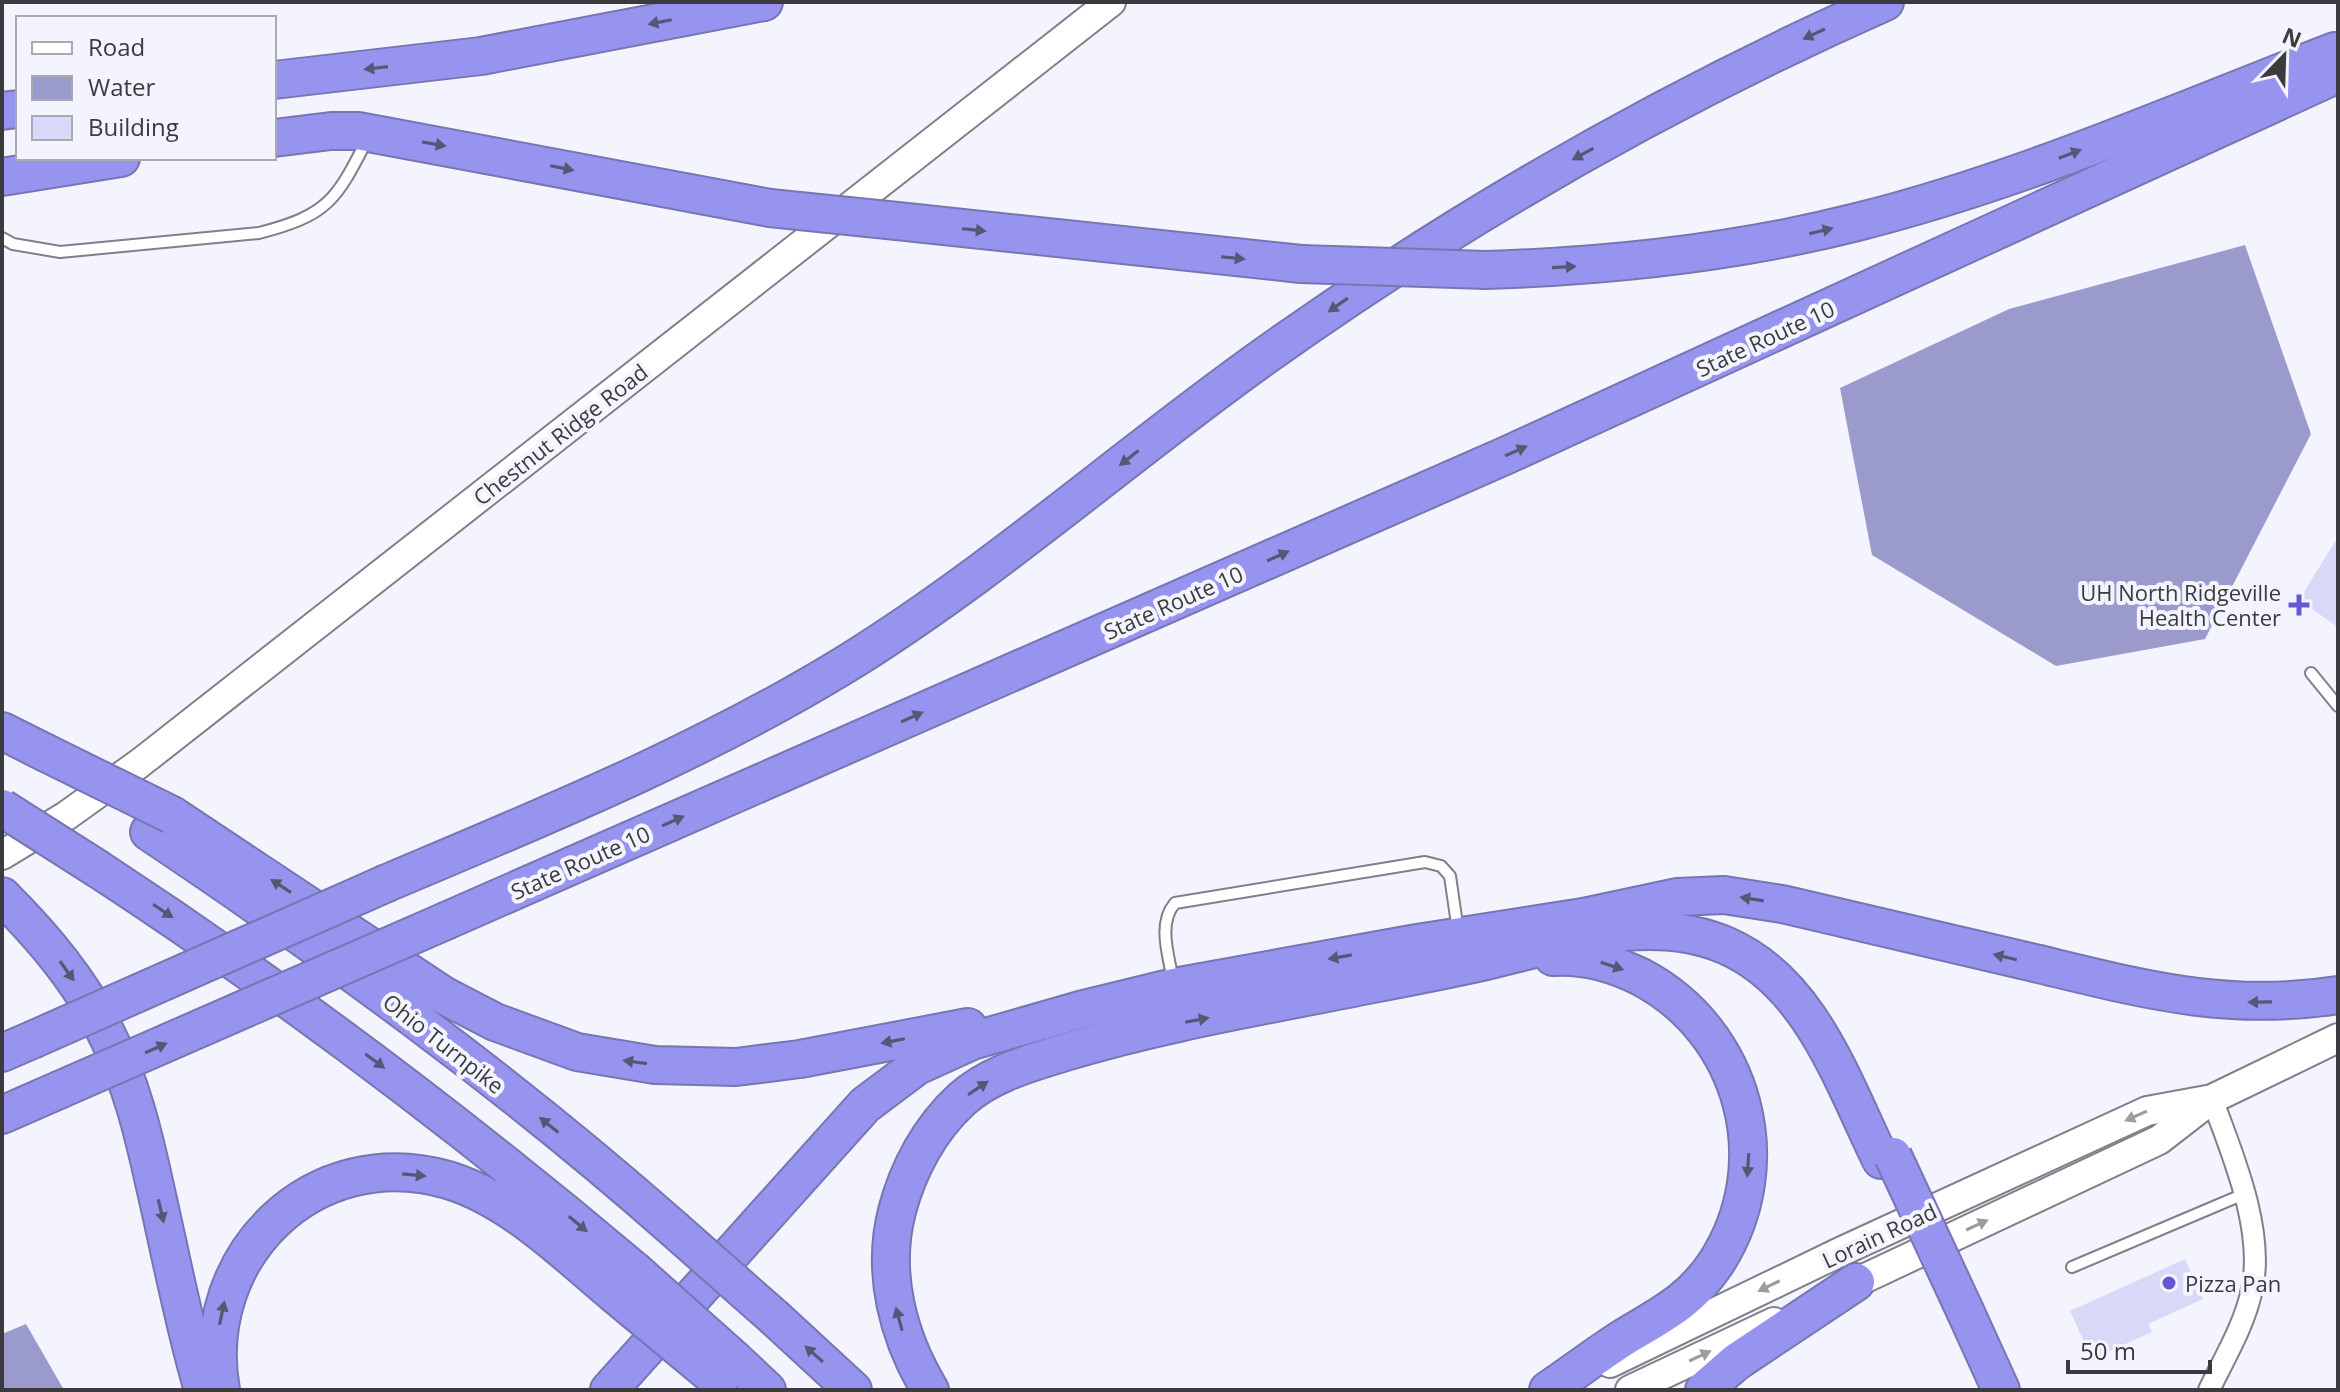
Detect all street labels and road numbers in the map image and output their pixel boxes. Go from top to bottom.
street label: State Route 10 [1691,293,1839,383]
street label: Chestnut Ridge Road [467,356,653,512]
street label: State Route 10 [1099,558,1247,646]
street label: State Route 10 [506,818,654,906]
street label: Ohio Turnpike [377,986,511,1100]
street label: Lorain Road [1817,1195,1941,1275]

